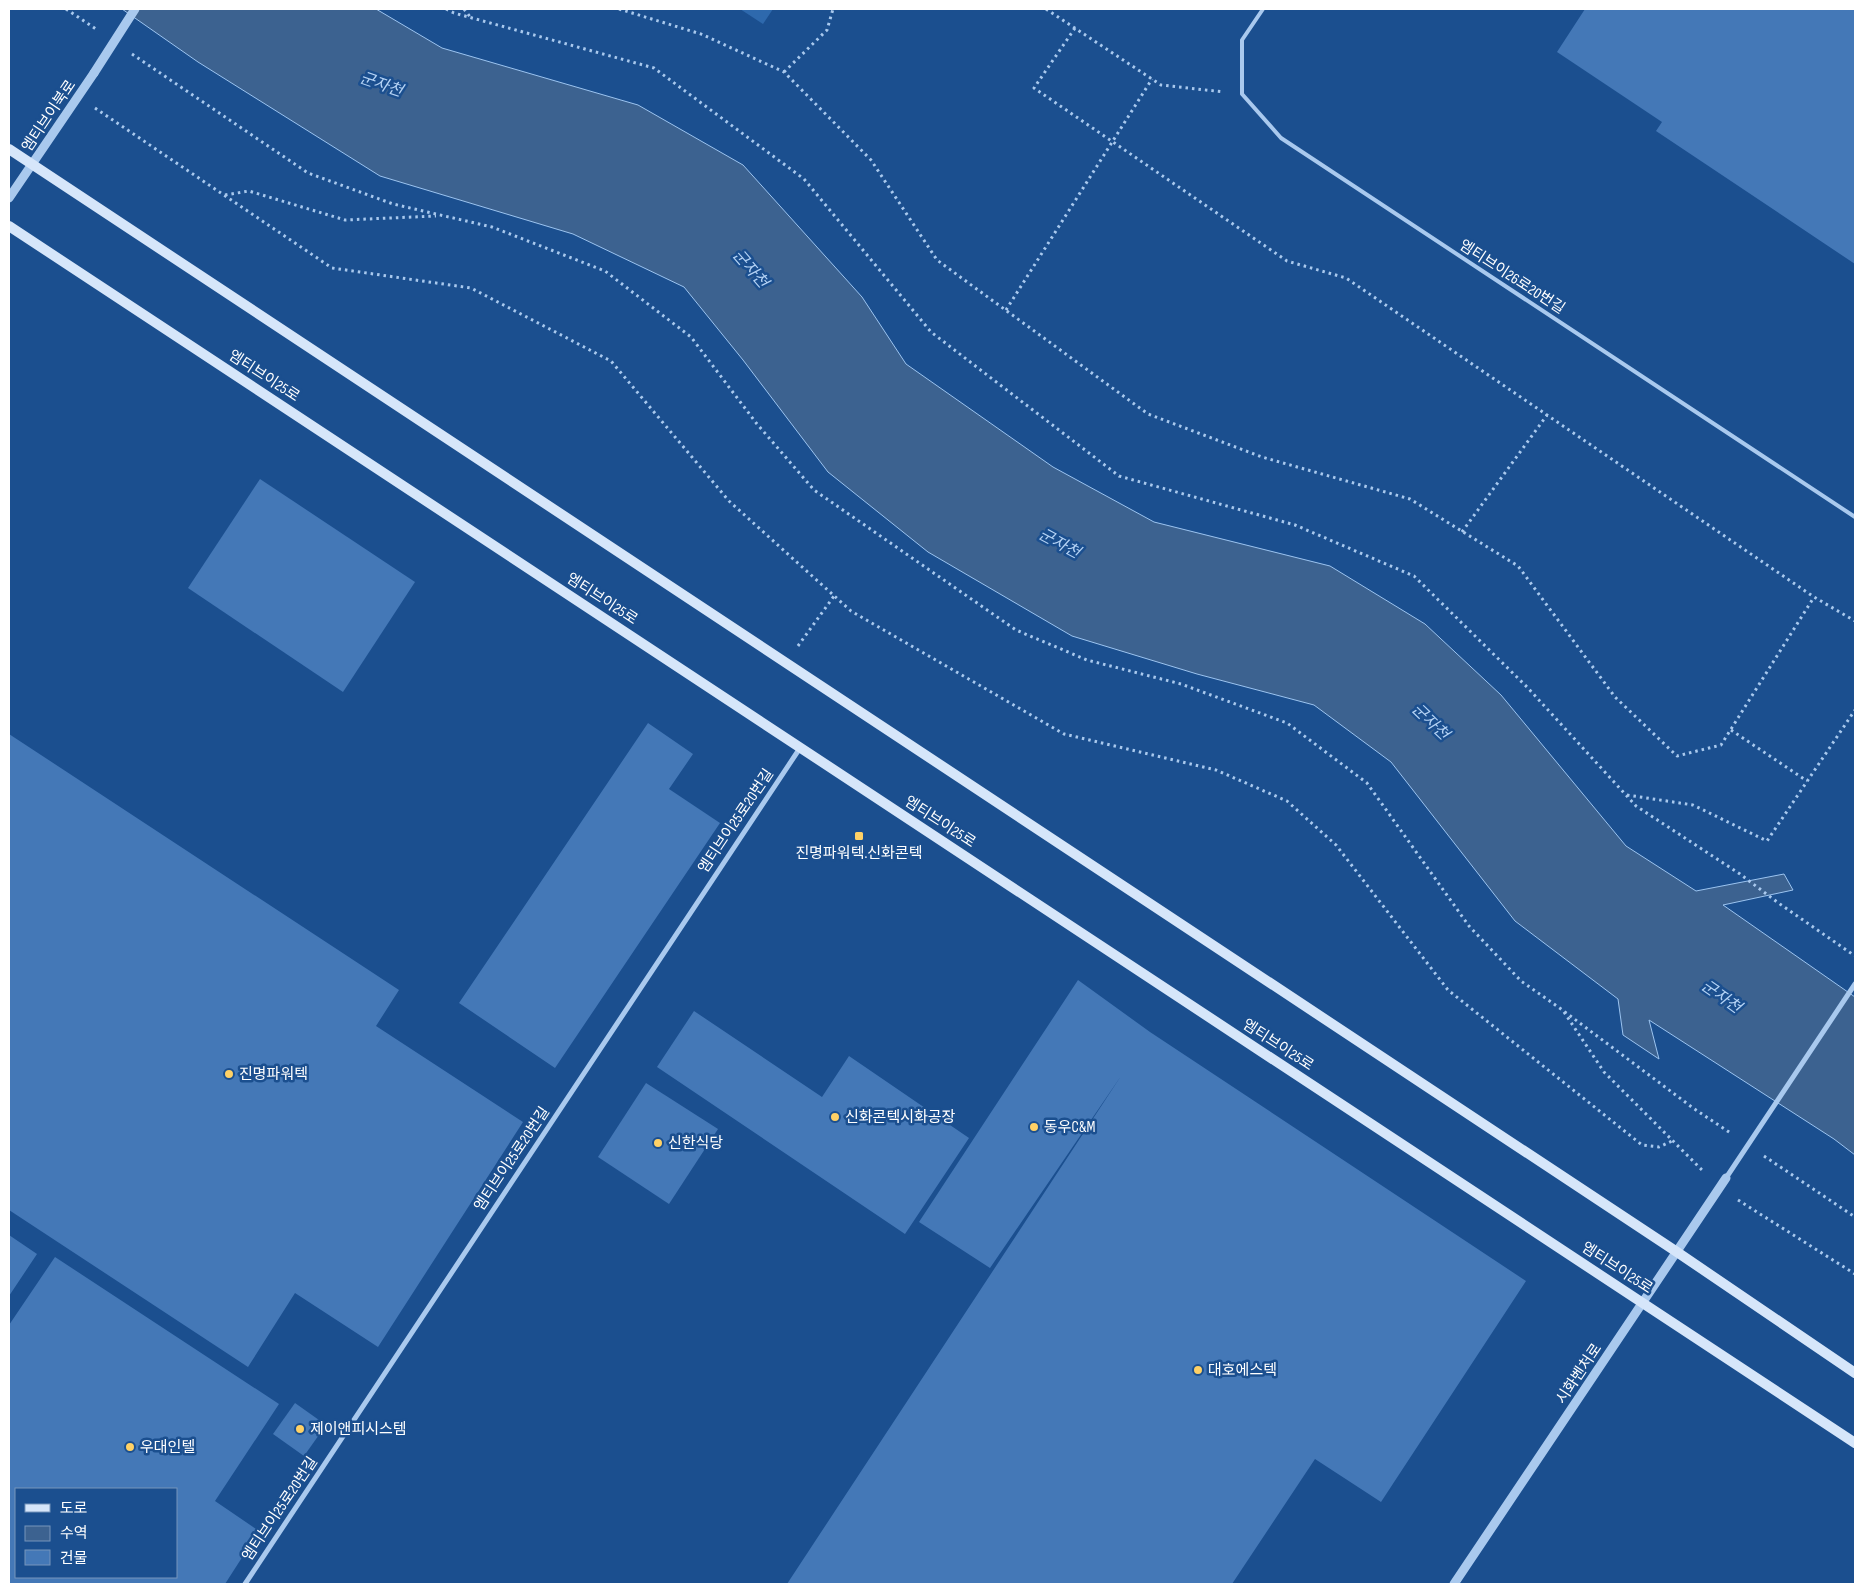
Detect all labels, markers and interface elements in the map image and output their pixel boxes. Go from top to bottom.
water label: 군자천 [357,69,407,102]
street label: 엠티브이북로 [18,76,80,156]
street label: 엠티브이26로20번길 [1456,236,1568,318]
water label: 군자천 [728,246,773,294]
street label: 엠티브이25로 [225,346,303,406]
water label: 군자천 [1035,525,1085,564]
street label: 엠티브이25로 [563,569,641,629]
water label: 군자천 [1408,700,1454,746]
street label: 엠티브이25로20번길 [694,765,778,877]
street label: 엠티브이25로 [901,792,979,852]
marker: 진명파워텍.신화콘텍 [853,830,865,842]
place label: 진명파워텍.신화콘텍 [795,844,923,863]
water label: 군자천 [1697,977,1746,1019]
street label: 엠티브이25로 [1239,1015,1317,1075]
place label: 진명파워텍 [239,1065,308,1084]
marker: 진명파워텍 [223,1068,235,1080]
street label: 엠티브이25로20번길 [470,1103,554,1215]
place label: 신화콘텍시화공장 [845,1108,956,1127]
marker: 신화콘텍시화공장 [829,1111,841,1123]
place label: 동우C&M [1044,1118,1095,1137]
marker: 동우C&M [1028,1121,1040,1133]
place label: 신한식당 [668,1134,723,1153]
marker: 신한식당 [652,1137,664,1149]
street label: 엠티브이25로 [1578,1238,1656,1298]
street label: 시화벤처로 [1552,1340,1606,1408]
place label: 대호에스텍 [1208,1361,1277,1380]
marker: 대호에스텍 [1192,1364,1204,1376]
place label: 제이앤피시스템 [310,1420,407,1439]
marker: 제이앤피시스템 [294,1423,306,1435]
place label: 우대인텔 [140,1438,195,1457]
marker: 우대인텔 [124,1441,136,1453]
street label: 엠티브이25로20번길 [238,1453,322,1565]
legend [15,1488,178,1578]
text: 도로 [60,1499,88,1518]
text: 수역 [60,1524,88,1543]
text: 건물 [60,1549,88,1568]

